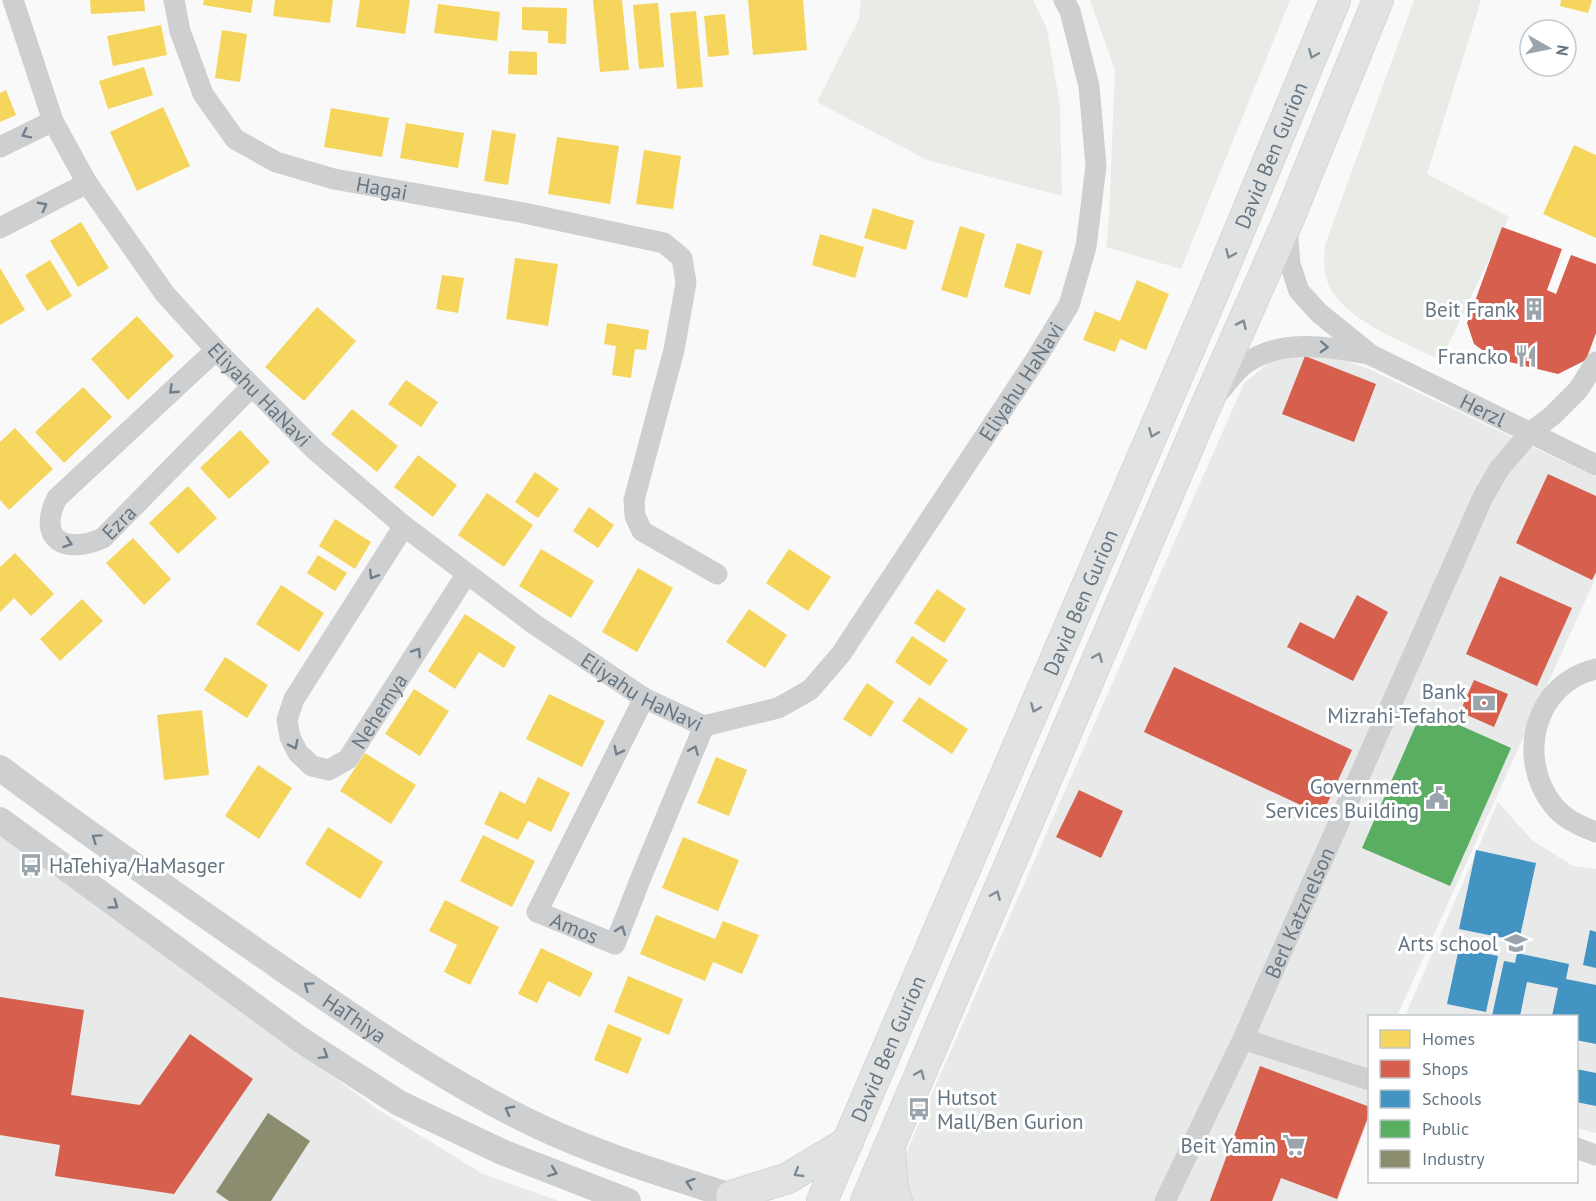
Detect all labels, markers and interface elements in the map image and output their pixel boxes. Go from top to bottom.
north arrow [1518,18,1578,78]
text: N [1552,44,1574,57]
one-way arrow [1308,48,1320,59]
street label: David Ben Gurion [1228,78,1313,233]
one-way arrow [22,126,33,138]
street label: Hagai [354,170,410,205]
one-way arrow [37,202,48,213]
one-way arrow [1225,247,1237,258]
place label: Beit Frank [1425,296,1516,323]
building icon: Beit Frank [1521,296,1547,322]
street label: Eliyahu HaNavi [972,317,1069,446]
one-way arrow [1235,320,1247,331]
street label: Eliyahu HaNavi [202,337,318,452]
one-way arrow [1320,341,1329,354]
place label: Francko [1438,343,1508,370]
restaurant icon: Francko [1513,343,1539,369]
one-way arrow [169,383,180,394]
street label: Herzl [1456,387,1510,432]
one-way arrow [1148,427,1160,438]
street label: Ezra [96,499,142,545]
street label: David Ben Gurion [1037,525,1123,679]
one-way arrow [63,535,73,548]
one-way arrow [369,568,380,579]
street label: Eliyahu HaNavi [576,646,707,737]
one-way arrow [410,648,421,659]
one-way arrow [1091,653,1103,664]
street label: Nehemya [345,668,413,754]
place label: Bank Mizrahi-Tefahot [1327,678,1466,729]
bank icon: Bank Mizrahi-Tefahot [1471,690,1497,716]
one-way arrow [1030,702,1042,713]
one-way arrow [287,739,299,750]
one-way arrow [613,744,625,755]
one-way arrow [687,745,699,756]
place label: Government Services Building [1265,773,1419,824]
public building icon: Government Services Building [1424,785,1450,811]
one-way arrow [92,834,103,845]
street label: Berl Katznelson [1258,843,1340,983]
bus stop icon: HaTehiya/HaMasger [18,852,44,878]
place label: HaTehiya/HaMasger [49,852,225,879]
one-way arrow [989,890,1001,901]
one-way arrow [108,898,119,909]
street label: Amos [547,906,603,949]
one-way arrow [613,925,626,936]
place label: Arts school [1398,930,1498,957]
school or university icon: Arts school [1503,930,1529,956]
street label: David Ben Gurion [844,971,931,1126]
one-way arrow [304,982,315,993]
street label: HaThiya [318,987,392,1049]
legend [1368,1015,1578,1183]
text: Homes [1422,1027,1475,1050]
one-way arrow [317,1048,328,1059]
text: Shops [1422,1057,1468,1080]
one-way arrow [913,1069,925,1080]
place label: Hutsot Mall/Ben Gurion [937,1084,1083,1135]
text: Schools [1422,1087,1482,1110]
bus stop icon: Hutsot Mall/Ben Gurion [906,1096,932,1122]
one-way arrow [505,1106,516,1117]
text: Public [1422,1117,1469,1140]
place label: Beit Yamin [1181,1132,1276,1159]
supermarket icon: Beit Yamin [1281,1132,1307,1158]
text: Industry [1422,1147,1485,1170]
one-way arrow [547,1165,558,1177]
one-way arrow [794,1165,804,1177]
one-way arrow [685,1177,696,1190]

